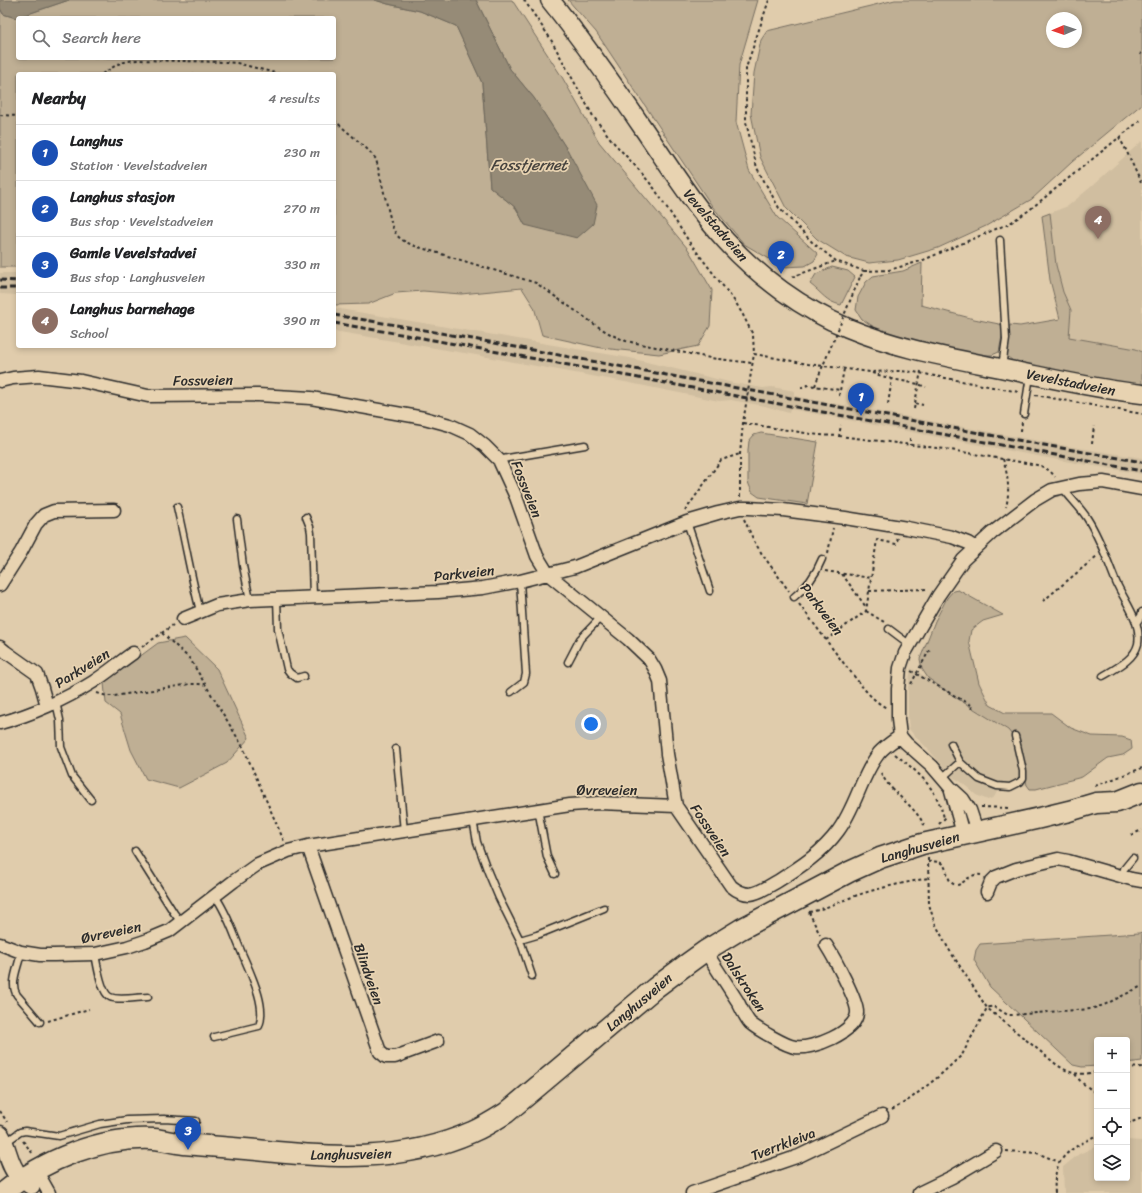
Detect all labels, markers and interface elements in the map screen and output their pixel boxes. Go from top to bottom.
north arrow [1046,12,1082,48]
search box [16,16,336,60]
text: Search here [62,25,141,51]
icon: search [30,27,52,49]
text: Nearby [32,83,86,113]
text: 4 results [268,87,320,110]
text: Langhus [70,128,123,154]
text: 1 [42,141,48,164]
text: 230 m [284,141,320,164]
water label: Fosstjernet [491,152,569,178]
text: Station · Vevelstadveien [70,154,207,177]
street label: Vevelstadveien [677,183,755,268]
text: Langhus stasjon [70,184,175,210]
text: 2 [41,197,49,220]
text: 270 m [283,197,320,220]
pin: 4 [1085,206,1111,239]
text: Bus stop · Vevelstadveien [70,210,213,233]
text: Gamle Vevelstadvei [70,240,196,266]
pin: 2 [768,241,794,274]
text: 3 [41,253,49,276]
text: 330 m [284,253,320,276]
text: Bus stop · Langhusveien [70,266,205,289]
text: Langhus barnehage [70,296,195,322]
text: 4 [41,309,49,332]
text: 390 m [283,309,320,332]
text: School [70,322,108,345]
street label: Vevelstadveien [1024,362,1118,403]
street label: Fossveien [173,367,234,394]
pin: 1 [848,383,874,416]
street label: Fossveien [504,457,550,522]
street label: Parkveien [432,558,496,589]
street label: Parkveien [793,577,850,642]
street label: Parkveien [50,641,115,695]
your location [581,714,601,734]
street label: Øvreveien [577,778,638,803]
street label: Fossveien [683,798,738,862]
street label: Langhusveien [878,824,963,871]
street label: Øvreveien [79,914,144,951]
street label: Blindveien [346,940,391,1009]
street label: Dalskroken [715,947,773,1018]
street label: Langhusveien [600,966,679,1038]
map controls [1094,1037,1130,1181]
button: + [1094,1037,1130,1073]
button: − [1094,1073,1130,1109]
button: locate [1094,1109,1130,1145]
pin: 3 [175,1117,201,1150]
street label: Tverrkleiva [747,1121,819,1168]
street label: Langhusveien [310,1141,392,1168]
button: layers [1094,1145,1130,1181]

